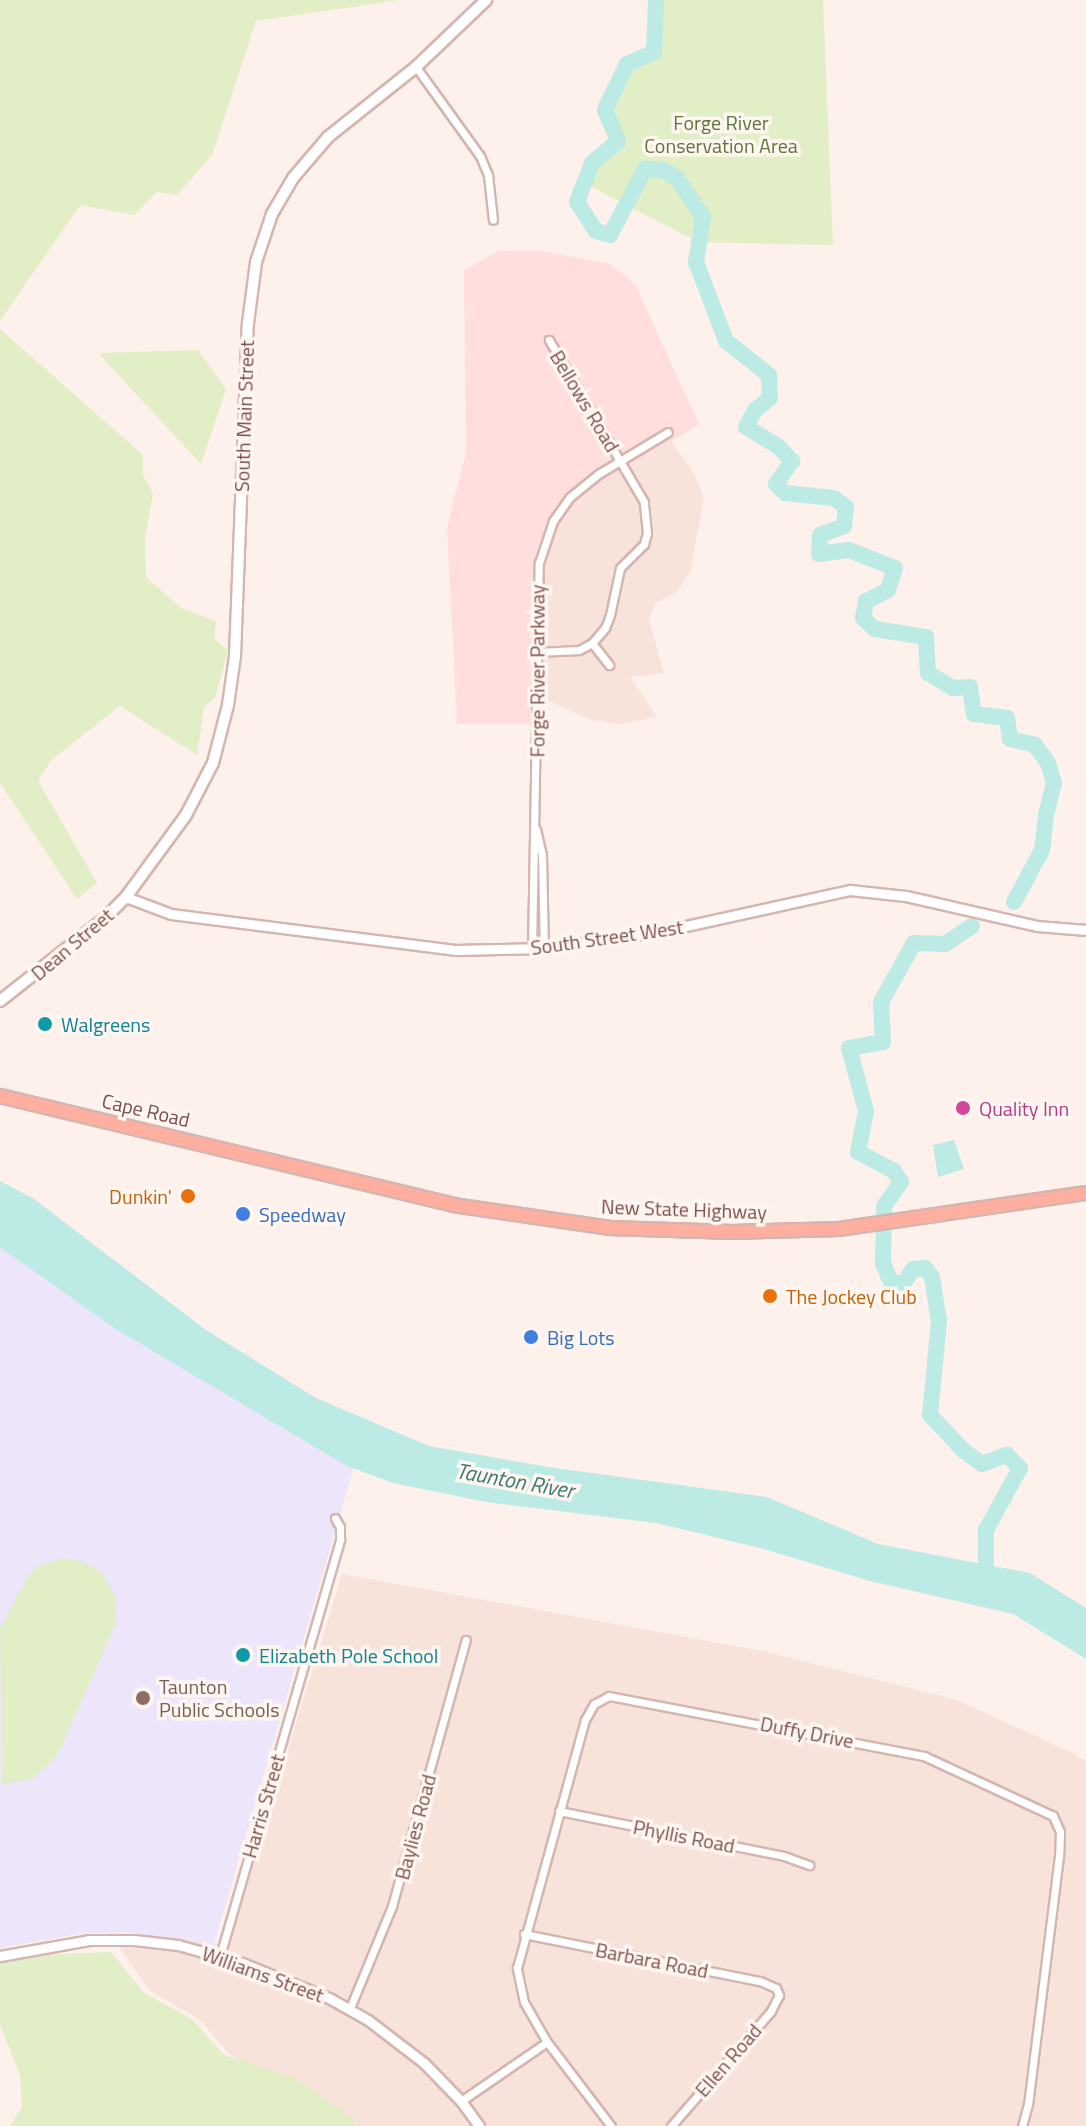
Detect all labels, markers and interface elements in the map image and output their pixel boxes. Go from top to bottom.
park label: Forge River Conservation Area [644,110,798,157]
street label: South Main Street [229,340,259,492]
street label: Bellows Road [545,346,625,456]
street label: Forge River Parkway [525,585,549,757]
street label: Dean Street [26,903,118,985]
street label: South Street West [529,914,685,960]
place label: Walgreens [61,1012,150,1036]
marker: Walgreens [36,1015,54,1033]
street label: Cape Road [100,1088,192,1132]
place label: Quality Inn [979,1096,1069,1120]
marker: Quality Inn [954,1099,972,1117]
place label: Dunkin' [109,1184,172,1208]
marker: Dunkin' [179,1187,197,1205]
street label: New State Highway [601,1194,767,1224]
place label: Speedway [259,1202,346,1226]
marker: Speedway [234,1205,252,1223]
place label: The Jockey Club [786,1284,917,1308]
marker: The Jockey Club [761,1287,779,1305]
place label: Big Lots [547,1325,615,1349]
marker: Big Lots [522,1328,540,1346]
water label: Taunton River [454,1458,576,1504]
place label: Elizabeth Pole School [259,1643,438,1667]
marker: Elizabeth Pole School [234,1646,252,1664]
place label: Taunton Public Schools [159,1674,279,1721]
marker: Taunton Public Schools [134,1689,152,1707]
street label: Duffy Drive [758,1711,856,1753]
street label: Harris Street [237,1751,289,1861]
street label: Baylies Road [389,1772,441,1882]
street label: Phyllis Road [631,1814,737,1858]
street label: Barbara Road [594,1937,710,1983]
street label: Williams Street [199,1941,327,2007]
street label: Ellen Road [690,2019,766,2101]

